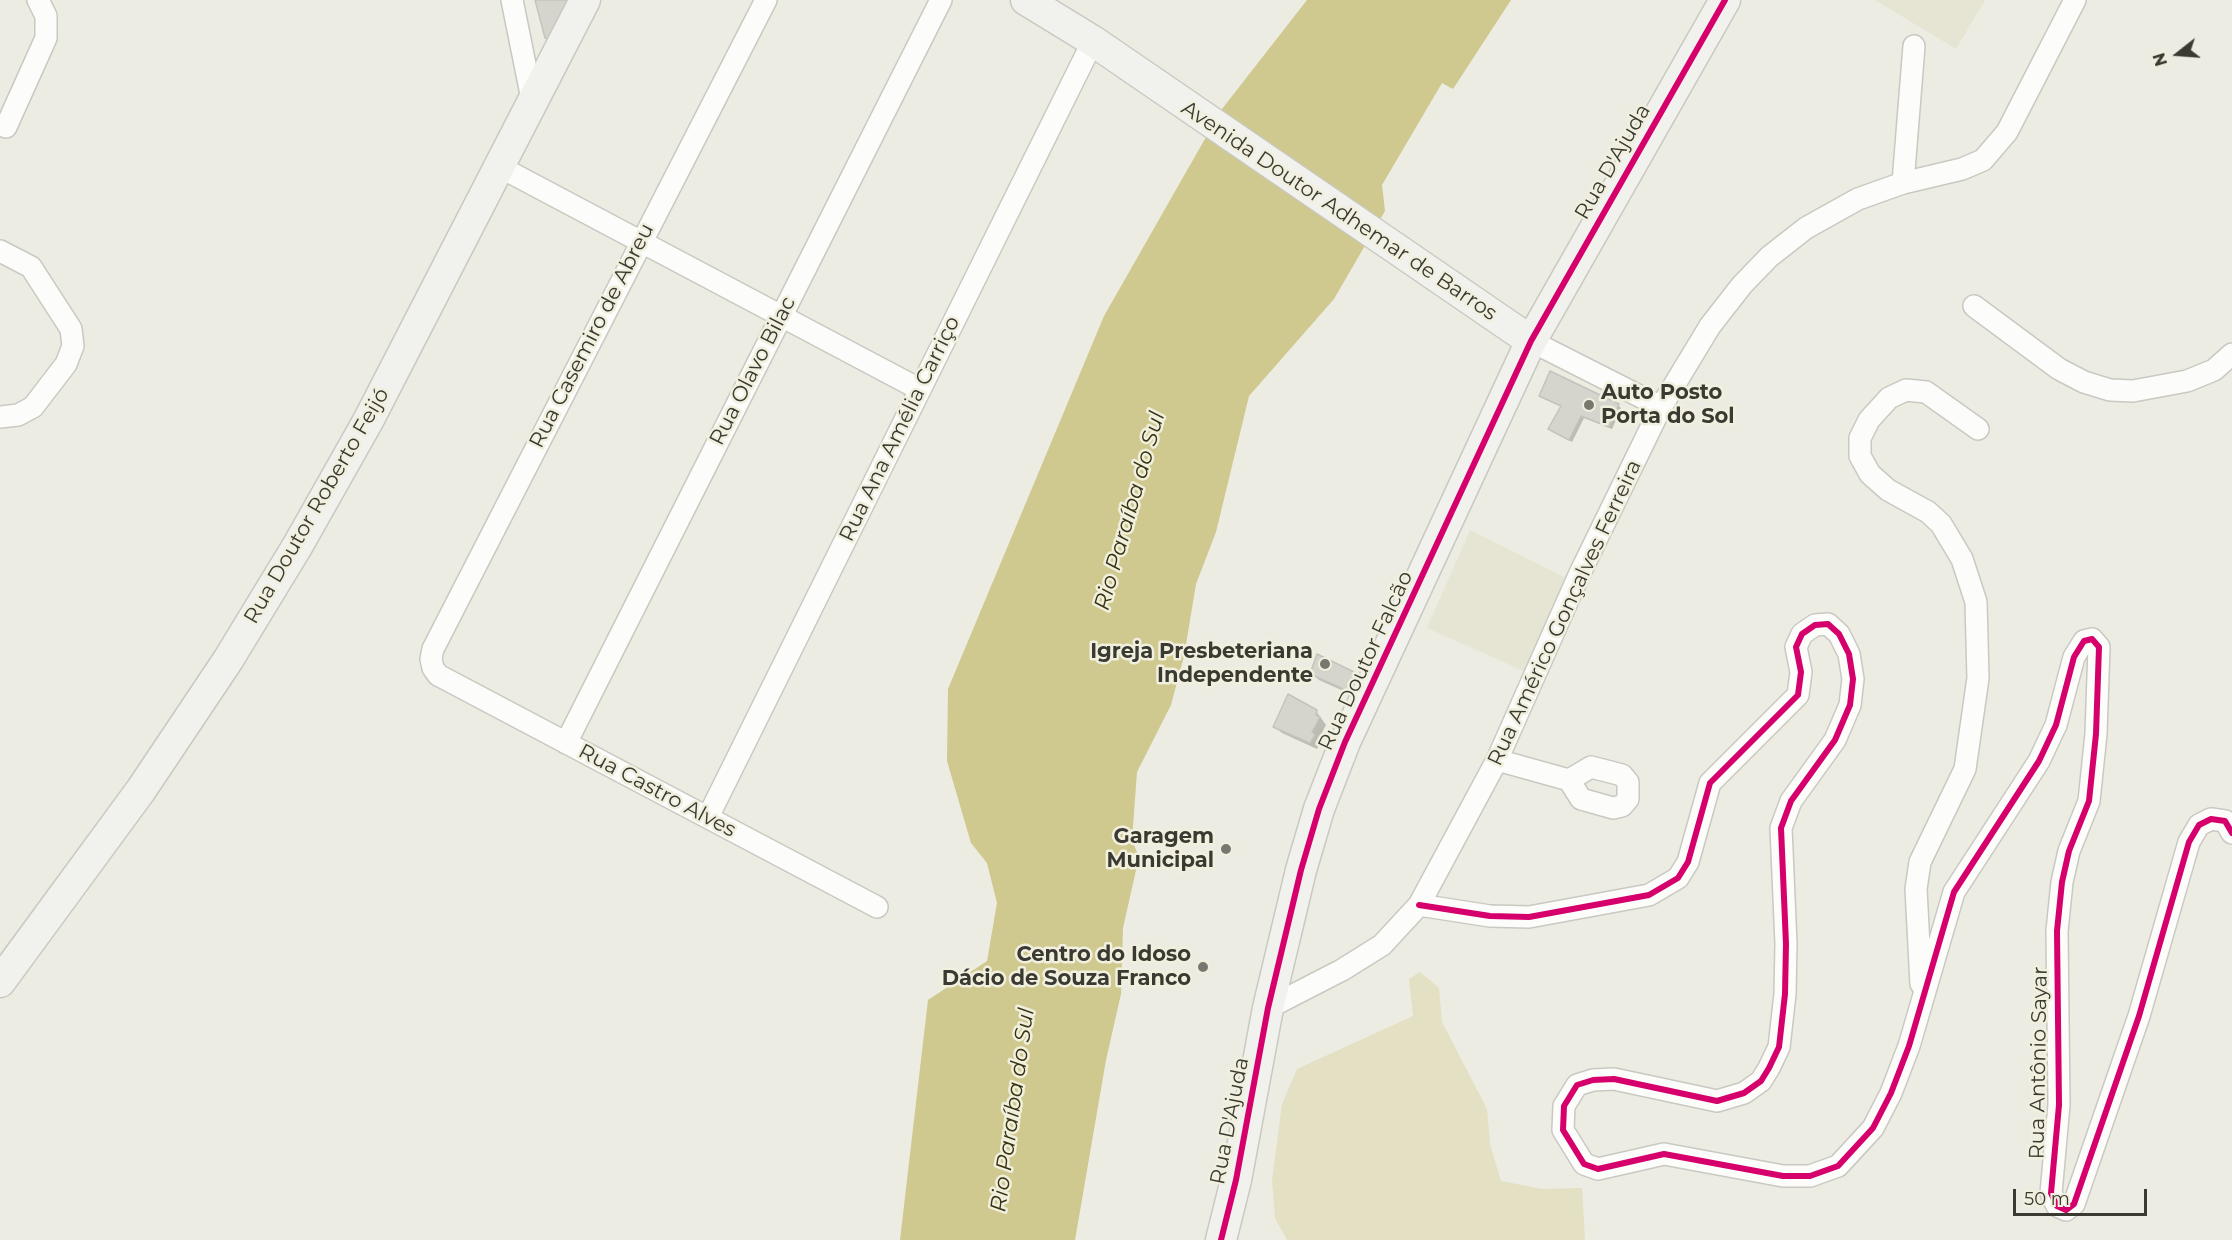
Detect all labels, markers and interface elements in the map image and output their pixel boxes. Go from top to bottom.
north arrow [2148,24,2208,84]
text: N [2149,50,2171,68]
street label: Avenida Doutor Adhemar de Barros [1176,96,1502,326]
street label: Rua D'Ajuda [1570,100,1656,224]
street label: Rua Casemiro de Abreu [524,220,660,452]
street label: Rua Olavo Bilac [705,292,801,450]
street label: Rua Ana Amélia Carriço [834,312,966,546]
place label: Auto Posto Porta do Sol [1601,380,1735,430]
street label: Rua Doutor Roberto Feijó [239,384,395,628]
marker: Auto Posto Porta do Sol [1582,398,1596,412]
water label: Rio Paraíba do Sul [1089,409,1171,613]
street label: Rua Américo Gonçalves Ferreira [1483,456,1647,770]
street label: Rua Doutor Falcão [1313,567,1419,755]
place label: Igreja Presbeteriana Independente [1090,639,1313,689]
marker: Igreja Presbeteriana Independente [1318,657,1332,671]
street label: Rua Castro Alves [574,739,740,843]
place label: Garagem Municipal [1106,824,1214,874]
marker: Garagem Municipal [1219,842,1233,856]
place label: Centro do Idoso Dácio de Souza Franco [942,942,1191,992]
marker: Centro do Idoso Dácio de Souza Franco [1196,960,1210,974]
street label: Rua Antônio Sayar [2025,966,2053,1160]
water label: Rio Paraíba do Sul [986,1006,1040,1214]
street label: Rua D'Ajuda [1205,1055,1255,1187]
scale bar [2016,1177,2150,1215]
text: 50 m [2024,1188,2070,1210]

